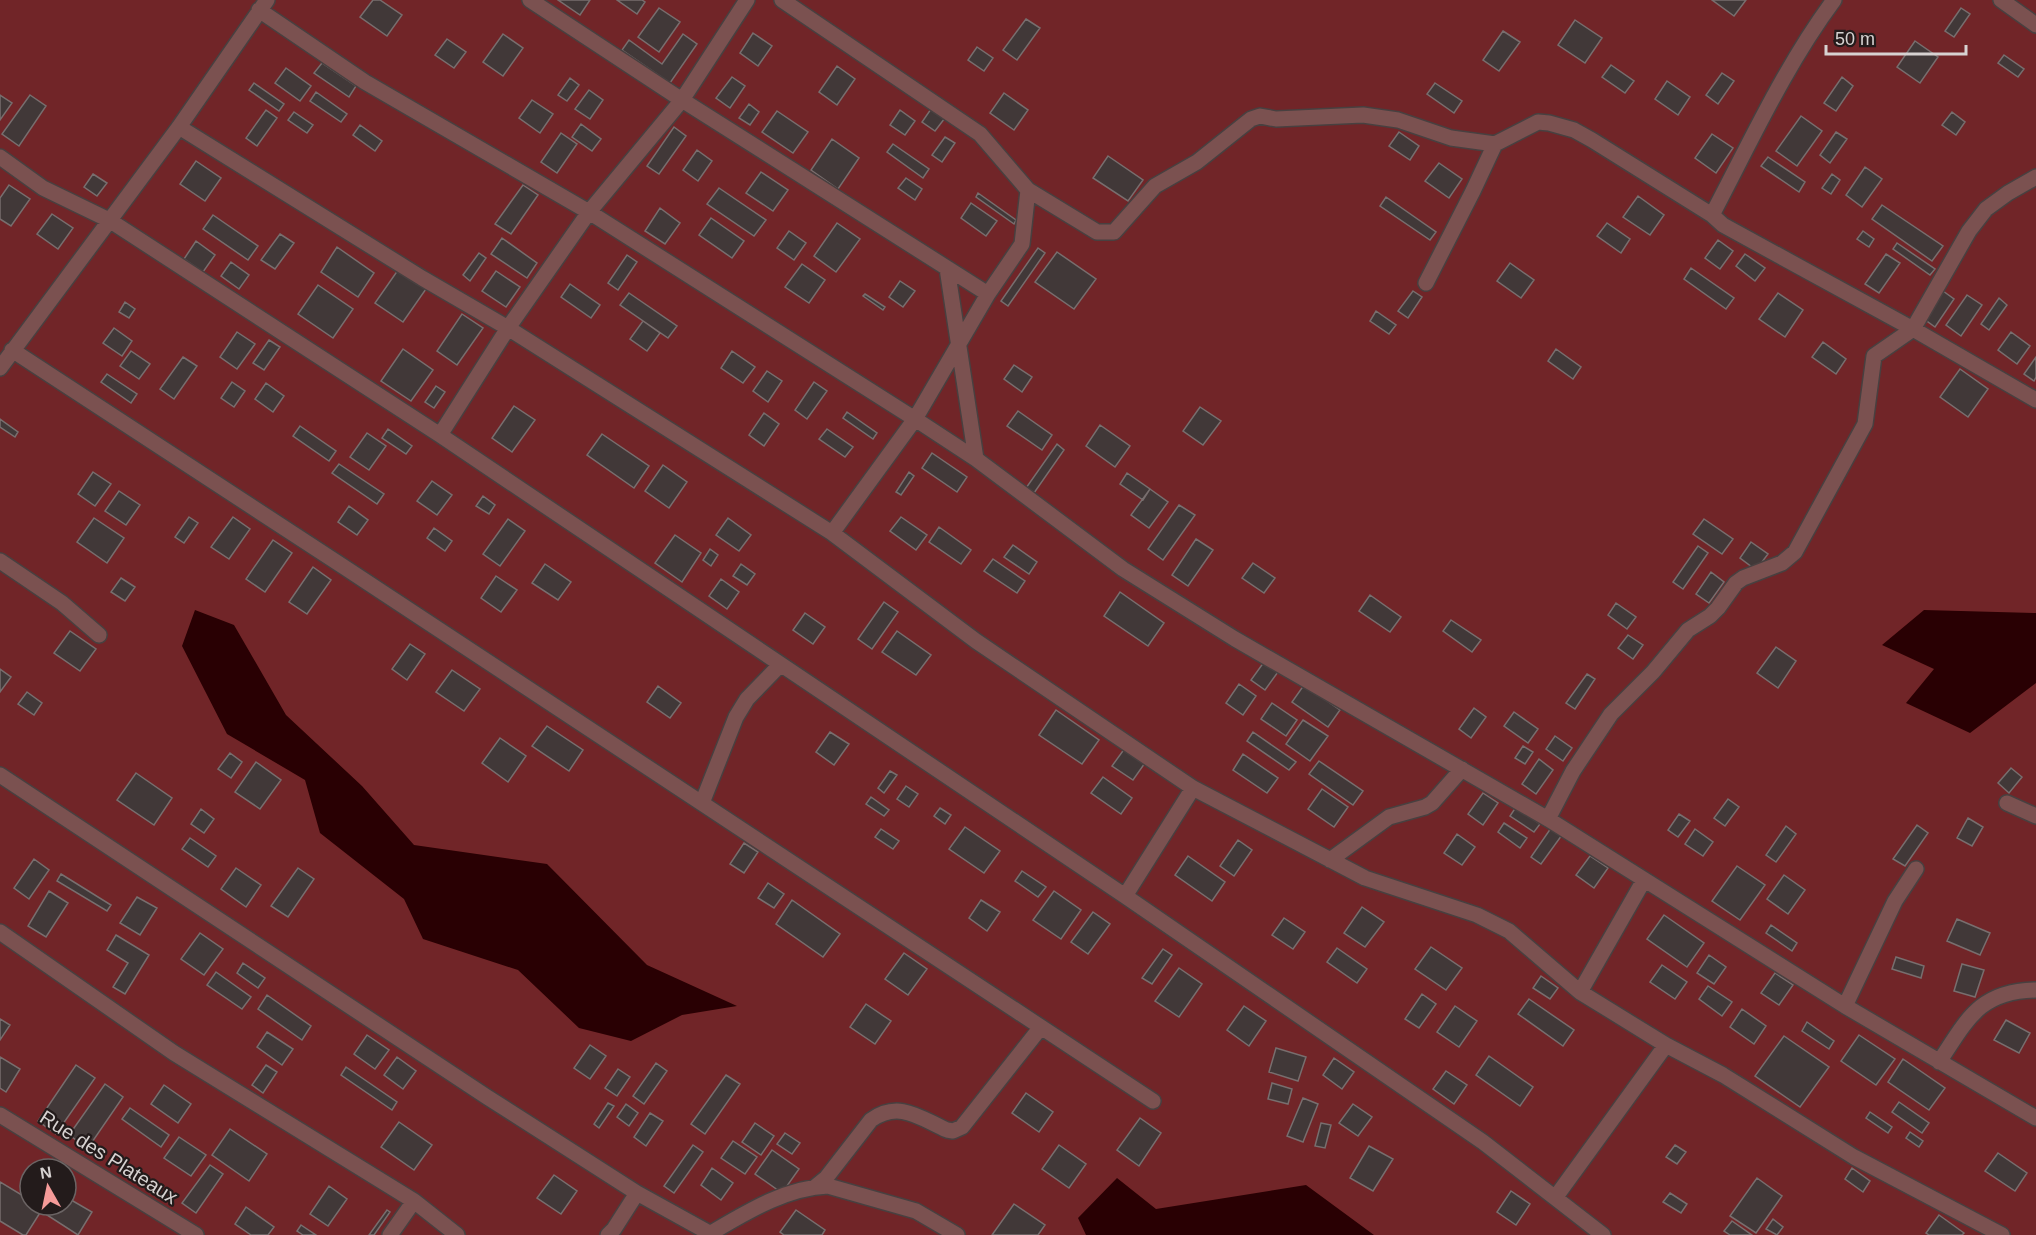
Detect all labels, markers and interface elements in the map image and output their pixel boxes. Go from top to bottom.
scale bar [1826,18,1966,56]
text: 50 m [1835,29,1875,49]
street label: Rue des Plateaux [36,1106,182,1208]
north arrow [18,1157,78,1217]
text: N [39,1163,53,1182]

